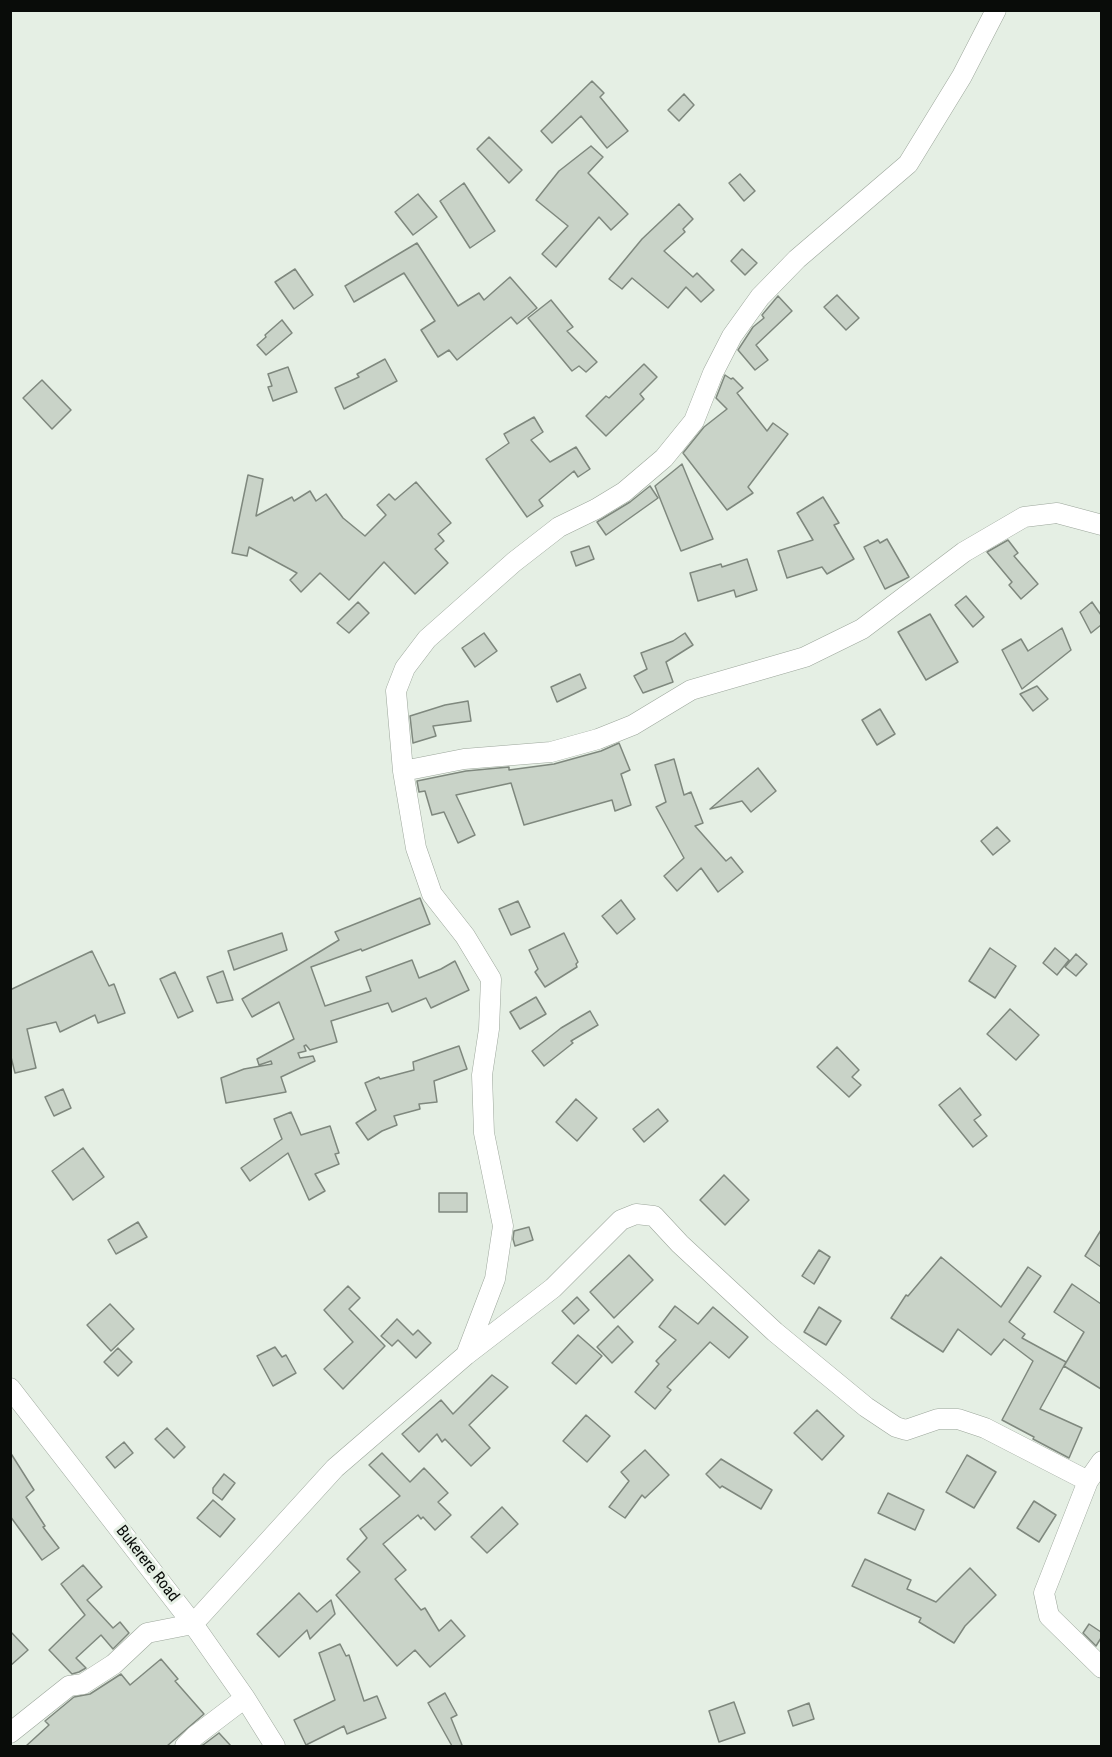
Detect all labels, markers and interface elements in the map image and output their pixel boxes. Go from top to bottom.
street label: Bukerere Road [111,1522,183,1606]

